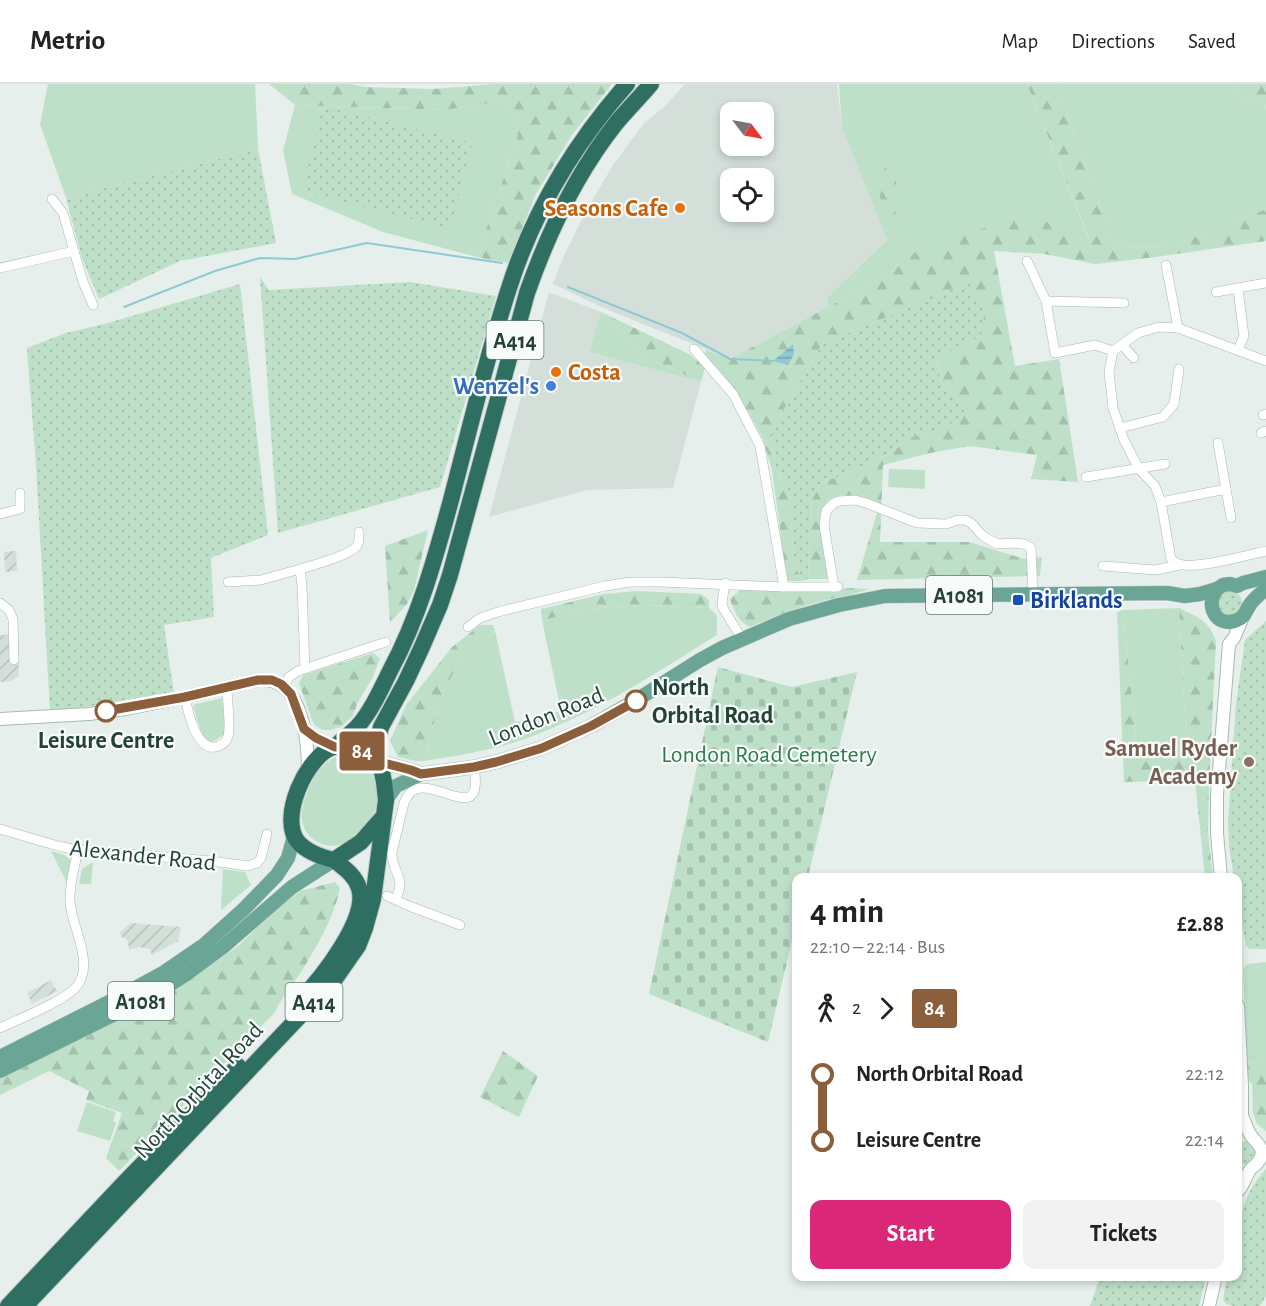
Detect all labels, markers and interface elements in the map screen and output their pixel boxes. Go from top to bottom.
text: Metrio [30,27,105,55]
text: Map [1002,31,1038,52]
text: Directions [1071,31,1155,52]
text: Saved [1188,31,1236,52]
north arrow [720,102,774,156]
map controls [720,102,774,222]
button: locate [720,168,774,222]
place label: Seasons Cafe [544,197,668,221]
marker: Seasons Cafe [673,201,687,215]
road number: A414 [486,321,544,359]
place label: Costa [568,361,621,385]
marker: Costa [549,365,563,379]
place label: Wenzel's [453,375,539,399]
marker: Wenzel's [544,379,558,393]
road number: A1081 [926,576,992,614]
place label: Birklands [1030,589,1122,613]
marker: Birklands [1011,593,1025,607]
place label: North Orbital Road [652,676,774,728]
street label: London Road [485,683,607,751]
marker: North Orbital Road [625,690,647,712]
marker: Leisure Centre [95,700,117,722]
place label: Leisure Centre [38,729,174,753]
line badge: 84 [335,732,389,770]
place label: Samuel Ryder Academy [1104,737,1238,789]
text: 84 [352,741,372,762]
park label: London Road Cemetery [661,743,877,767]
marker: Samuel Ryder Academy [1242,755,1256,769]
street label: Alexander Road [69,836,217,876]
text: 4 min [810,896,884,929]
text: £2.88 [1177,913,1224,935]
text: 22:10 – 22:14 · Bus [810,937,945,957]
road number: A1081 [108,982,174,1020]
road number: A414 [286,983,342,1021]
icon: walk [810,992,843,1025]
icon: forward [870,992,903,1025]
text: 2 [852,998,861,1018]
text: 84 [924,998,945,1019]
street label: North Orbital Road [130,1018,268,1164]
text: North Orbital Road [856,1063,1023,1085]
text: 22:12 [1185,1064,1224,1084]
text: Leisure Centre [856,1129,981,1151]
text: 22:14 [1185,1130,1224,1150]
button: Start [810,1200,1011,1269]
button: Tickets [1023,1200,1224,1269]

